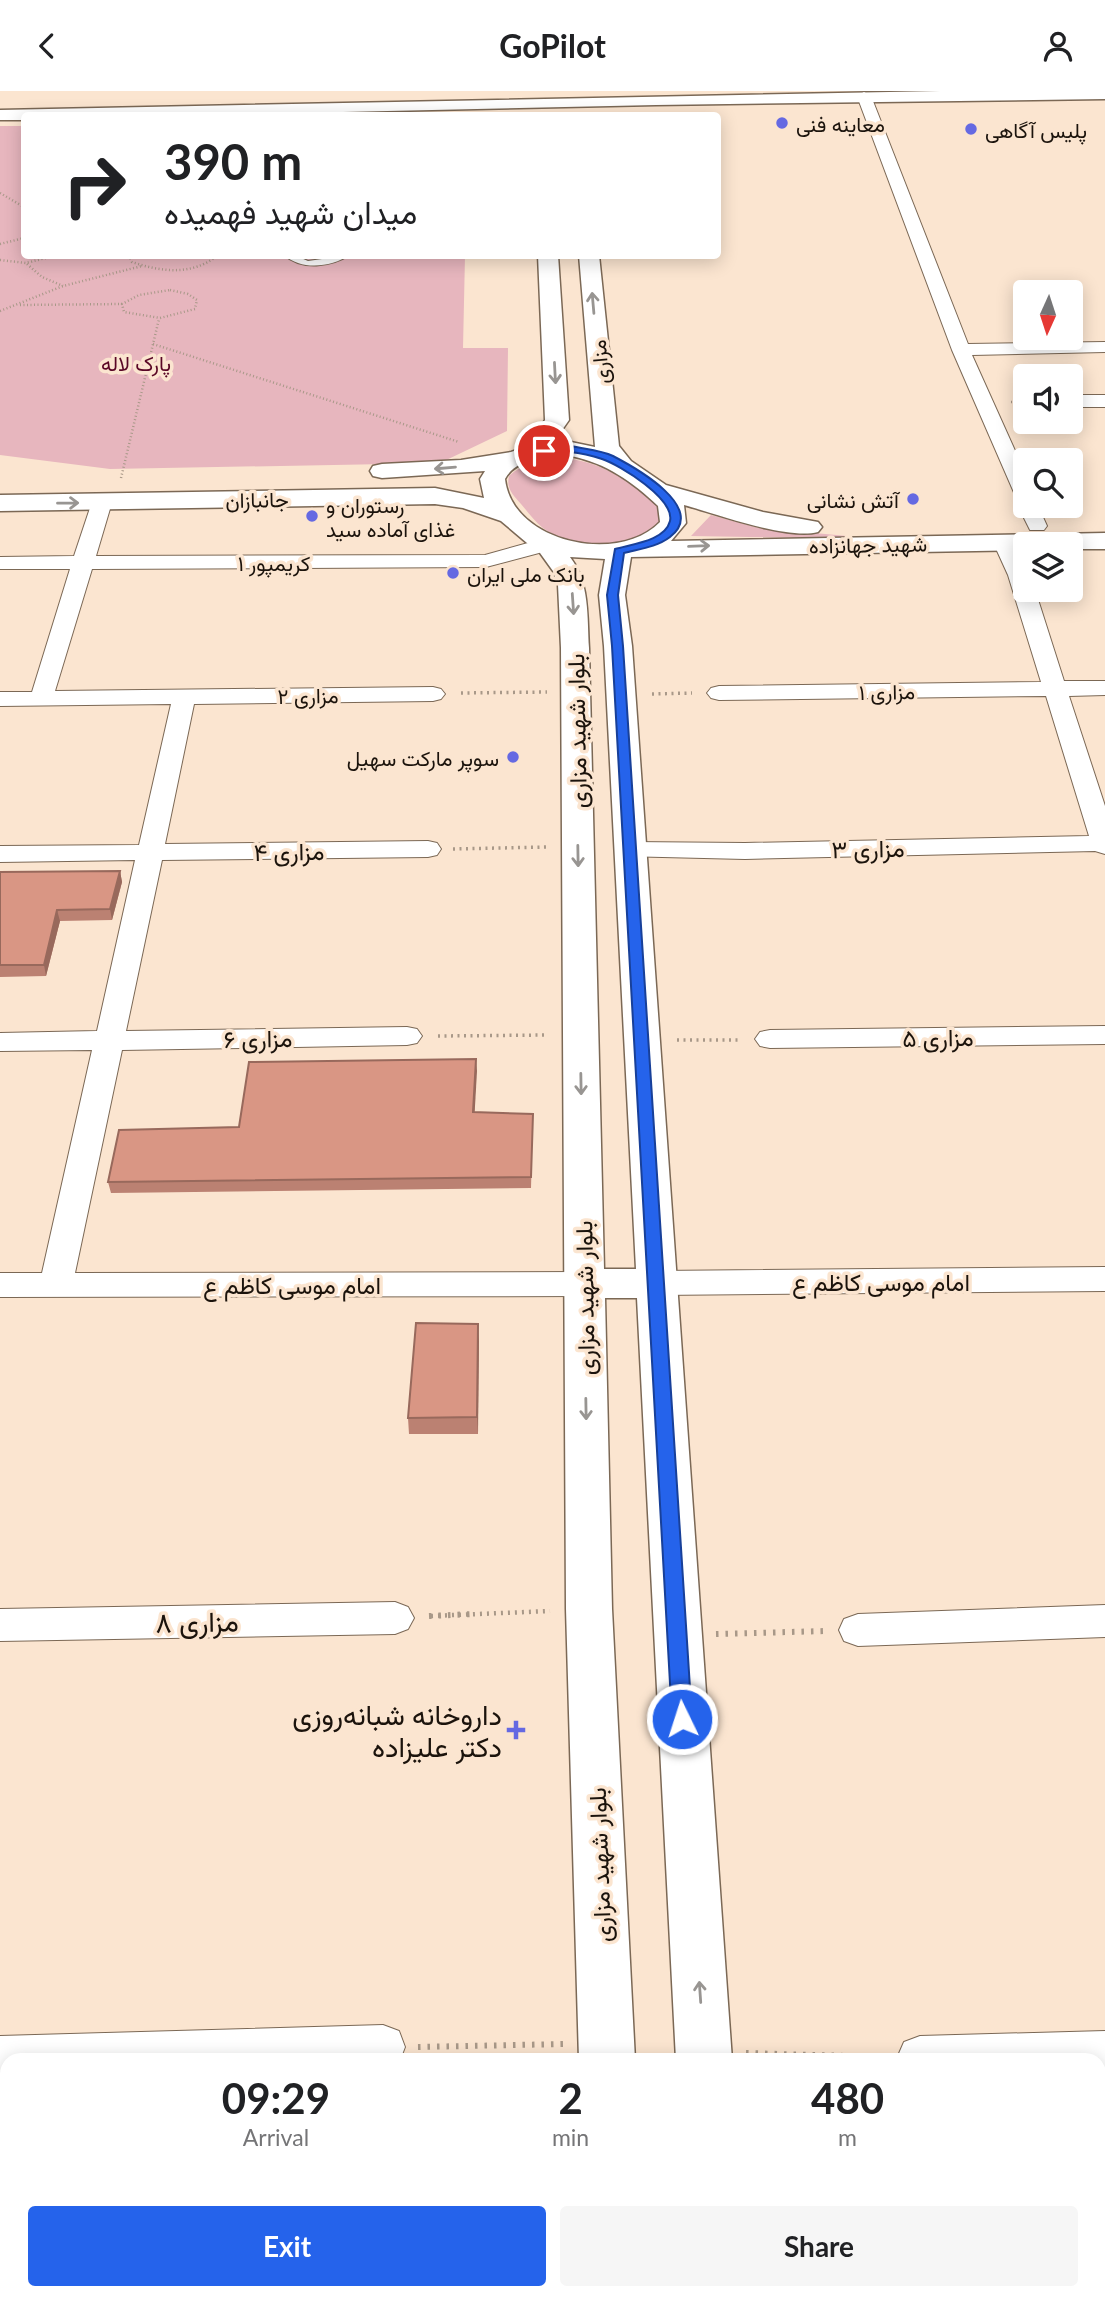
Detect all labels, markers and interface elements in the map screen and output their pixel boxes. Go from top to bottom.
text: GoPilot [499,26,606,65]
icon: back [28,27,66,65]
icon: person [1039,27,1077,65]
place label: معاینه فنی [796,111,885,137]
marker: معاینه فنی [774,115,790,131]
place label: پلیس آگاهی [985,117,1087,145]
marker: پلیس آگاهی [963,121,979,137]
text: 390 m [164,132,302,190]
icon: right [49,140,140,231]
text: میدان شهید فهمیده [164,192,417,231]
north arrow [1013,280,1083,350]
map controls [1013,280,1083,602]
one-way arrow [587,293,600,315]
street label: مزاری [585,338,615,385]
park label: پارک لاله [101,350,171,378]
one-way arrow [548,361,561,384]
button: sound [1013,364,1083,434]
pin [514,421,574,481]
icon: arrive [525,432,563,470]
button: search [1013,448,1083,518]
one-way arrow [434,462,457,475]
street label: جانبازان [225,486,289,514]
place label: آتش نشانی [807,487,901,513]
marker: آتش نشانی [905,491,921,507]
place label: رستوران و غذای آماده سید [326,492,455,542]
one-way arrow [56,496,79,510]
marker: رستوران و غذای آماده سید [304,508,320,524]
street label: شهید جهانزاده [809,530,928,560]
button: layers [1013,532,1083,602]
one-way arrow [687,539,710,553]
street label: کریمپور ۱ [238,550,310,578]
place label: بانک ملی ایران [467,561,585,588]
marker: بانک ملی ایران [445,565,461,581]
one-way arrow [567,593,580,615]
street label: بلوار شهید مزاری [560,653,594,809]
street label: مزاری ۱ [859,678,915,706]
street label: مزاری ۲ [277,682,339,710]
place label: سوپر مارکت سهیل [347,745,499,773]
marker: سوپر مارکت سهیل [505,749,521,765]
street label: مزاری ۳ [831,833,905,865]
street label: مزاری ۴ [253,836,325,868]
one-way arrow [571,845,585,868]
street label: مزاری ۵ [902,1022,974,1054]
street label: مزاری ۶ [223,1023,293,1055]
one-way arrow [574,1072,588,1095]
street label: بلوار شهید مزاری [568,1220,602,1376]
street label: امام موسی کاظم ع [792,1267,970,1299]
street label: امام موسی کاظم ع [203,1270,381,1302]
one-way arrow [579,1398,592,1421]
street label: مزاری ۸ [155,1603,239,1641]
position arrow [645,1682,719,1756]
place label: داروخانه شبانه‌روزی دکتر علیزاده [292,1697,502,1765]
marker: داروخانه شبانه‌روزی دکتر علیزاده [508,1722,524,1738]
street label: بلوار شهید مزاری [582,1787,618,1943]
one-way arrow [693,1980,706,2003]
text: 09:29 [222,2073,330,2123]
text: 2 [558,2073,583,2123]
text: 480 [811,2073,884,2123]
text: Arrival [243,2123,309,2151]
text: min [552,2123,589,2151]
text: m [838,2123,857,2151]
button: Exit [28,2206,546,2286]
button: Share [560,2206,1078,2286]

